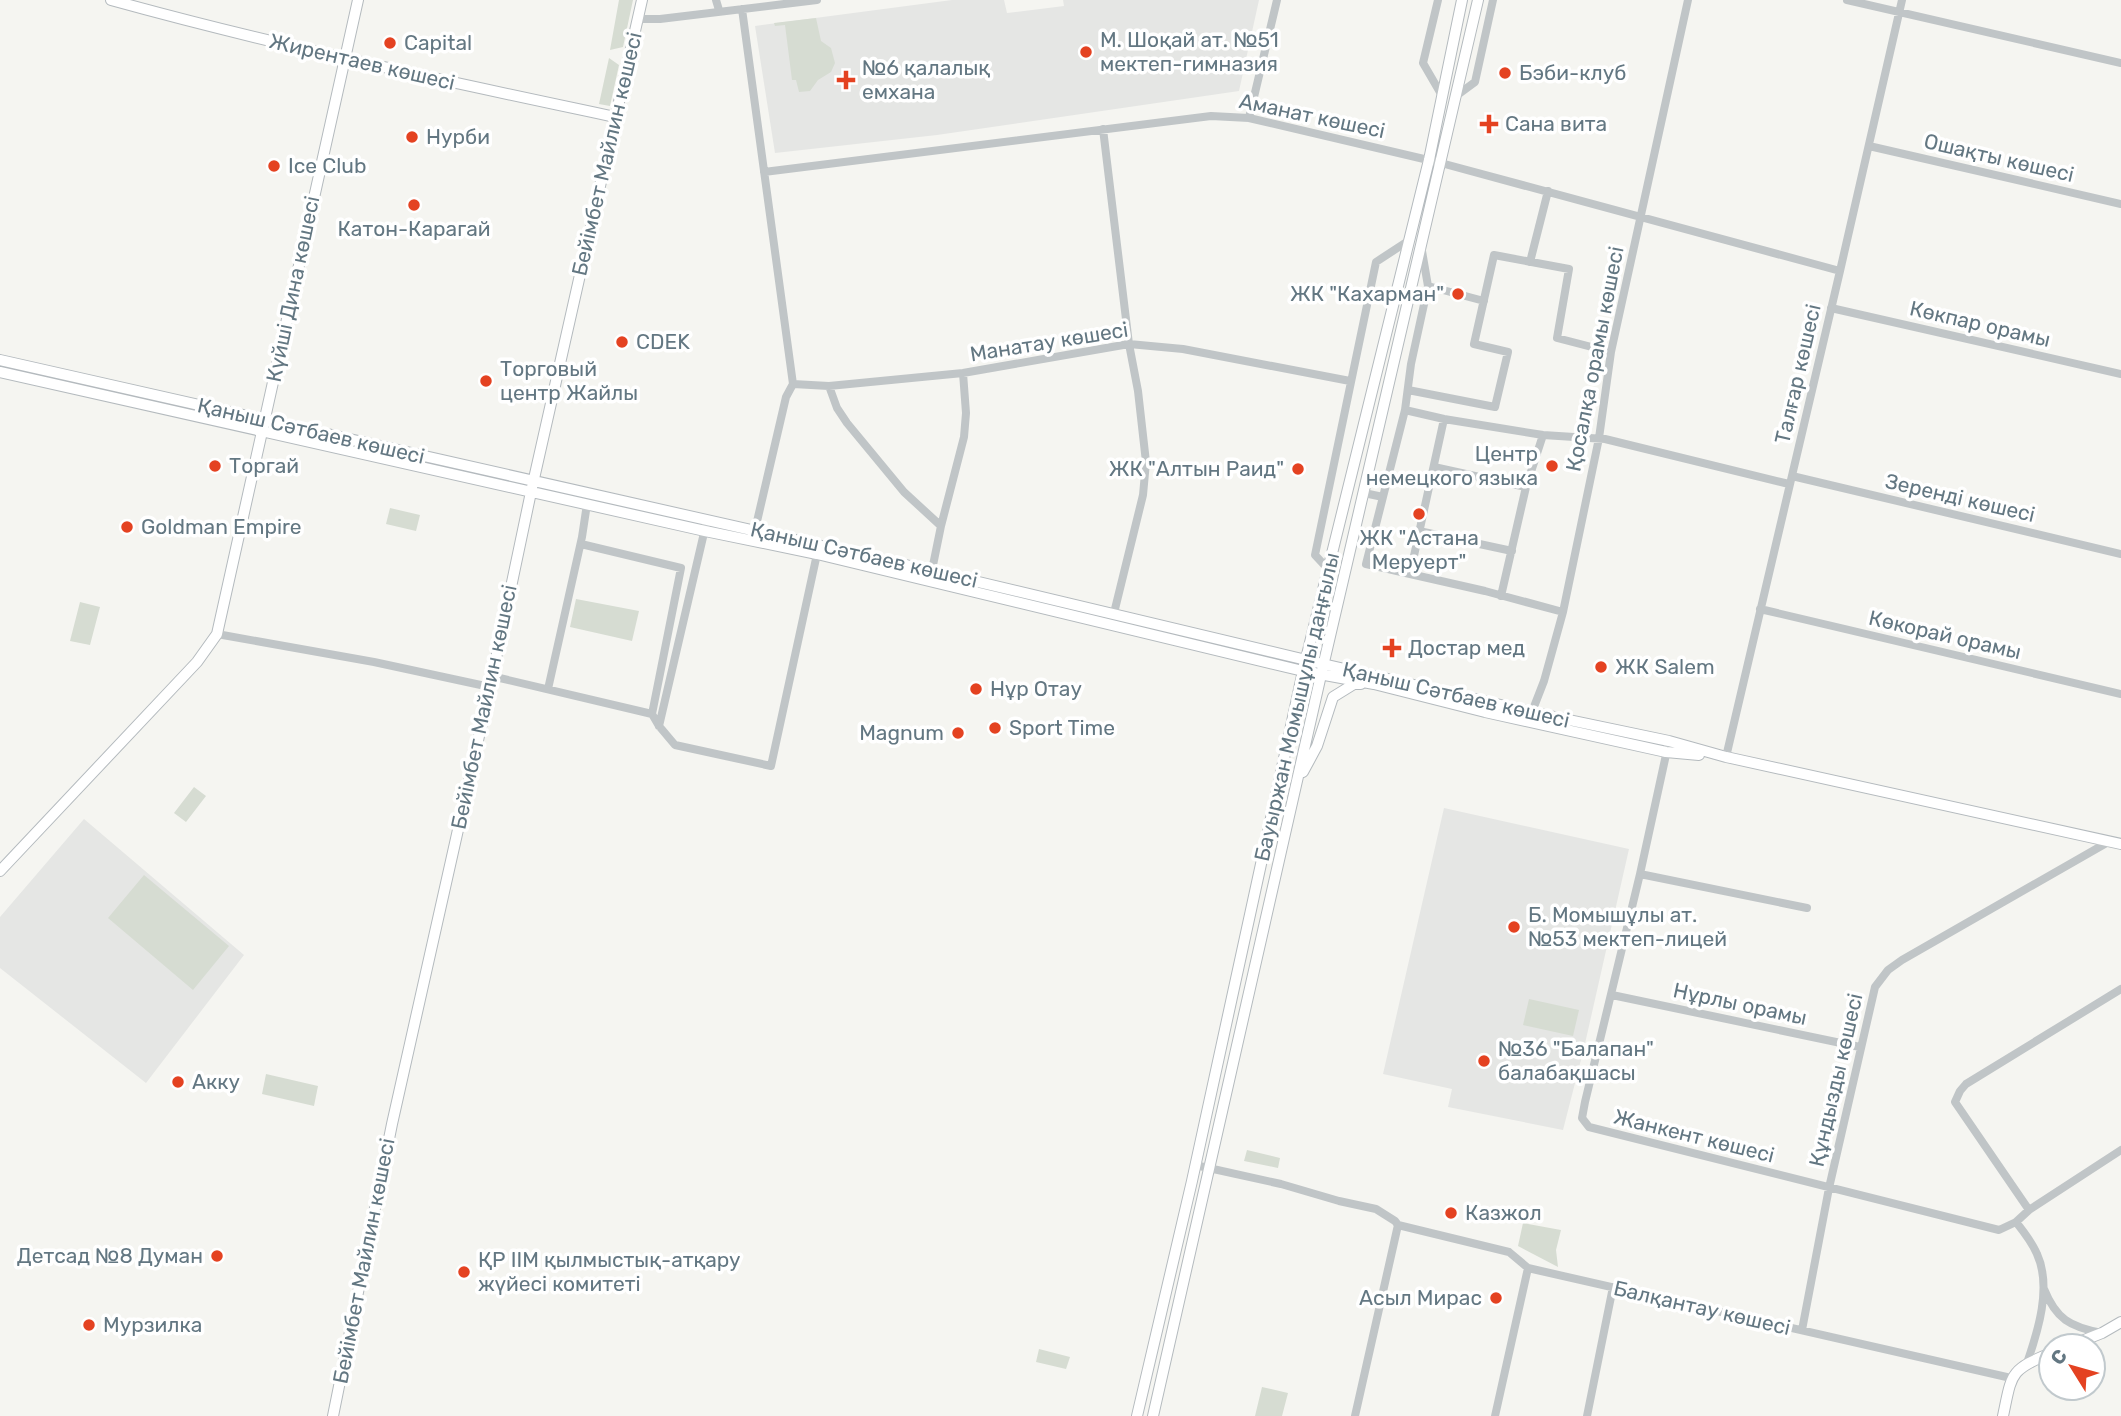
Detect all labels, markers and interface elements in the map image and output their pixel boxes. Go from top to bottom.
place label: М. Шоқай ат. №51 мектеп-гимназия [1100,27,1279,76]
street label: Жирентаев көшесі [267,28,457,95]
place label: Capital [404,30,472,55]
street label: Бейімбет Майлин көшесі [566,30,647,278]
marker: Capital [382,35,398,51]
marker: М. Шоқай ат. №51 мектеп-гимназия [1078,44,1094,60]
place label: №6 қалалық емхана [862,55,990,104]
place label: Бэби-клуб [1519,60,1626,85]
marker: Бэби-клуб [1497,65,1513,81]
marker: №6 қалалық емхана [836,70,856,90]
street label: Аманат көшесі [1237,88,1387,143]
place label: Сана вита [1505,111,1607,136]
marker: Сана вита [1479,114,1499,134]
place label: Нурби [426,124,490,149]
street label: Ошақты көшесі [1922,128,2077,187]
marker: Нурби [404,129,420,145]
place label: Ice Club [288,153,366,178]
marker: Ice Club [266,158,282,174]
street label: Күйші Дина көшесі [261,194,324,384]
marker: Катон-Карагай [406,197,422,213]
place label: Катон-Карагай [337,216,491,241]
street label: Қосалқа орамы көшесі [1560,244,1629,474]
place label: ЖК "Кахарман" [1290,281,1444,306]
marker: ЖК "Кахарман" [1450,286,1466,302]
street label: Көкпар орамы [1907,295,2053,352]
street label: Талғар көшесі [1769,302,1826,446]
street label: Манатау көшесі [968,317,1130,366]
place label: CDEK [636,329,690,354]
marker: CDEK [614,334,630,350]
place label: Торговый центр Жайлы [500,356,638,405]
marker: Торговый центр Жайлы [478,373,494,389]
street label: Қаныш Сәтбаев көшесі [195,392,427,469]
place label: Центр немецкого языка [1366,441,1538,490]
place label: Торгай [229,453,299,478]
place label: ЖК "Алтын Раид" [1109,456,1284,481]
marker: Торгай [207,458,223,474]
marker: Центр немецкого языка [1544,458,1560,474]
marker: ЖК "Алтын Раид" [1290,461,1306,477]
street label: Зеренді көшесі [1883,468,2037,527]
marker: ЖК "Астана Меруерт" [1411,506,1427,522]
place label: Goldman Empire [141,514,302,539]
street label: Қаныш Сәтбаев көшесі [748,516,980,593]
marker: Goldman Empire [119,519,135,535]
place label: ЖК "Астана Меруерт" [1359,525,1479,574]
street label: Бауыржан Момышұлы даңғылы [1249,550,1344,864]
street label: Бейімбет Майлин көшесі [445,582,522,832]
street label: Көкорай орамы [1866,605,2024,664]
place label: Достар мед [1408,635,1525,660]
marker: Достар мед [1382,638,1402,658]
place label: ЖК Salem [1615,654,1715,679]
street label: Қаныш Сәтбаев көшесі [1340,656,1572,733]
marker: ЖК Salem [1593,659,1609,675]
place label: Нұр Отау [990,676,1082,701]
marker: Нұр Отау [968,681,984,697]
place label: Sport Time [1009,715,1115,740]
place label: Magnum [859,720,944,745]
marker: Sport Time [987,720,1003,736]
marker: Magnum [950,725,966,741]
place label: Б. Момышұлы ат. №53 мектеп-лицей [1528,902,1727,951]
marker: Б. Момышұлы ат. №53 мектеп-лицей [1506,919,1522,935]
street label: Нұрлы орамы [1671,977,1809,1030]
street label: Құндызды көшесі [1803,991,1868,1169]
place label: №36 "Балапан" балабақшасы [1498,1036,1654,1085]
marker: №36 "Балапан" балабақшасы [1476,1053,1492,1069]
place label: Акку [192,1069,240,1094]
marker: Акку [170,1074,186,1090]
street label: Жанкент көшесі [1611,1103,1777,1168]
street label: Бейімбет Майлин көшесі [327,1136,400,1386]
place label: Казжол [1465,1200,1542,1225]
marker: Казжол [1443,1205,1459,1221]
place label: Детсад №8 Думан [17,1243,203,1268]
place label: ҚР ІІМ қылмыстық-атқару жүйесі комитеті [478,1247,740,1296]
marker: Детсад №8 Думан [209,1248,225,1264]
marker: ҚР ІІМ қылмыстық-атқару жүйесі комитеті [456,1264,472,1280]
street label: Балқантау көшесі [1611,1275,1793,1340]
place label: Асыл Мирас [1359,1285,1482,1310]
marker: Асыл Мирас [1488,1290,1504,1306]
place label: Мурзилка [103,1312,202,1337]
marker: Мурзилка [81,1317,97,1333]
north arrow [2037,1332,2107,1402]
text: С [2046,1345,2072,1369]

